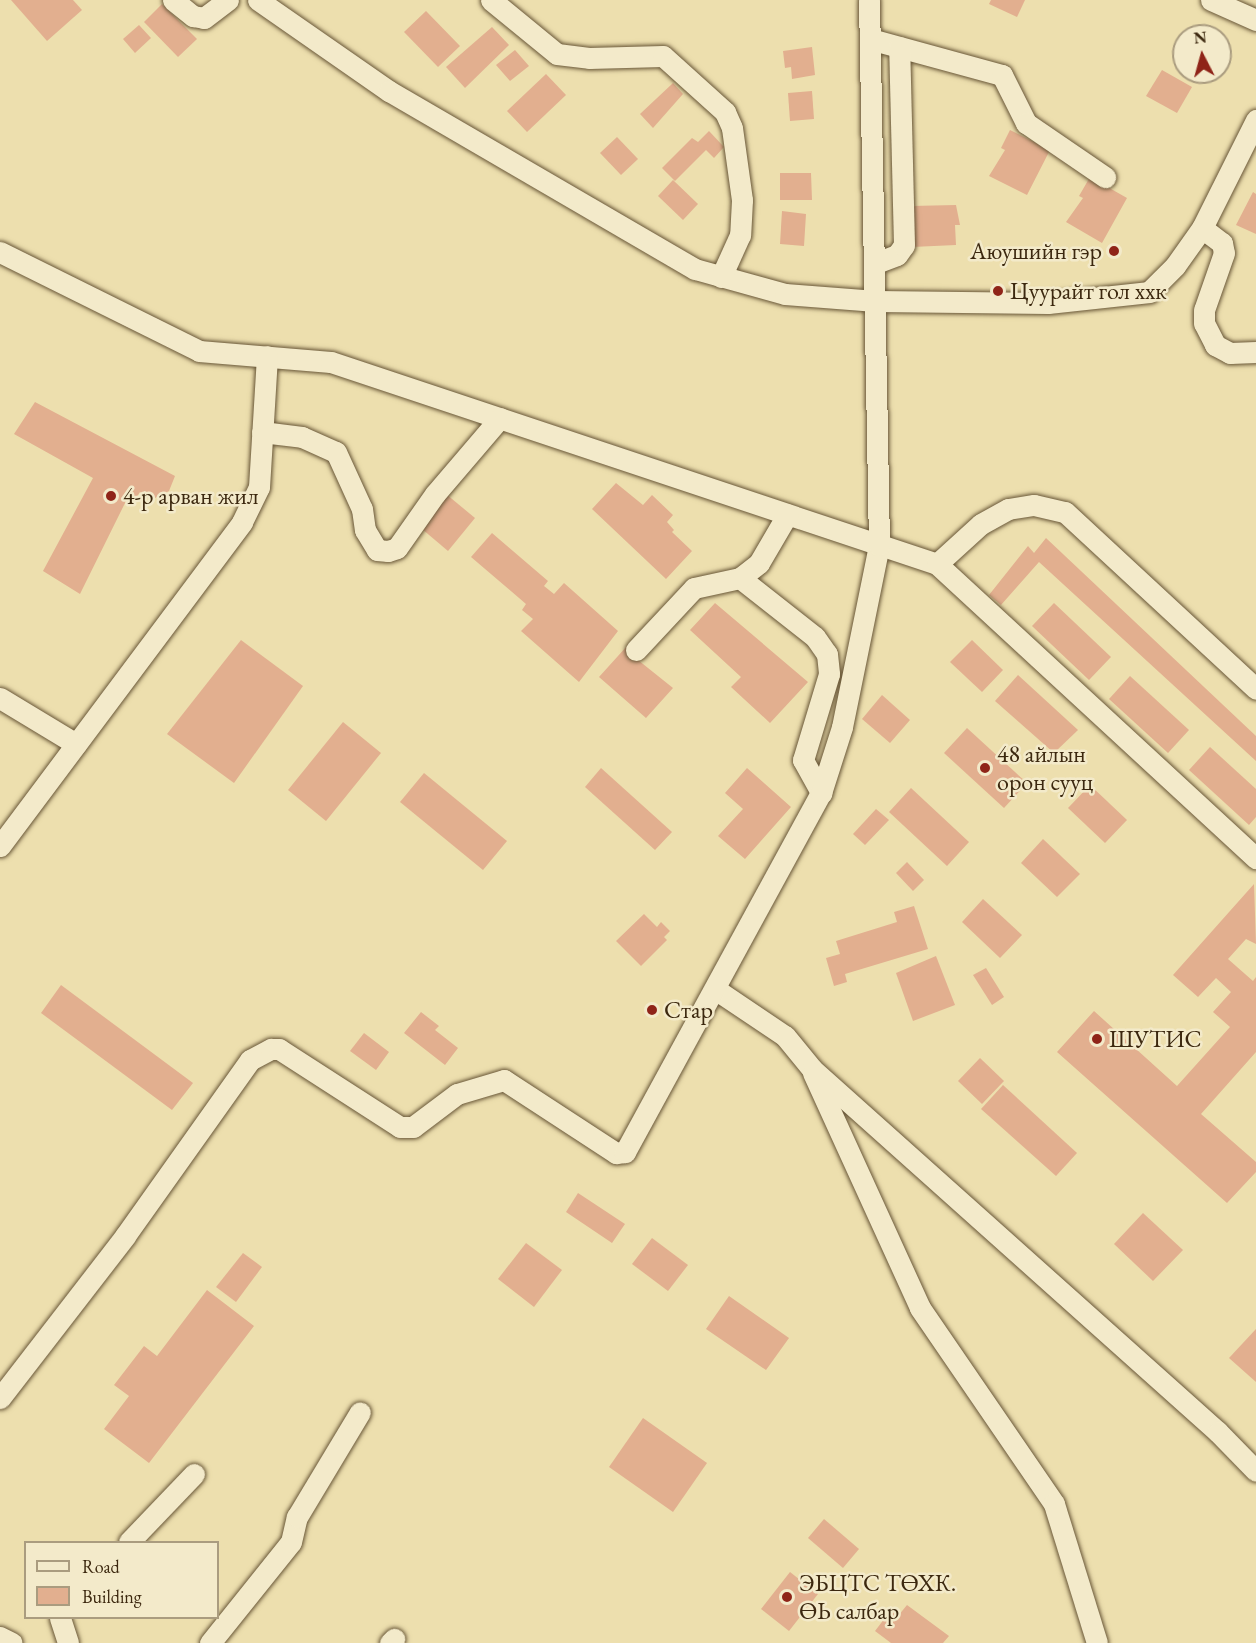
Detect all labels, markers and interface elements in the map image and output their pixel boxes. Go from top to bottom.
north arrow [1172,24,1232,84]
text: N [1193,26,1208,49]
place label: Аюушийн гэр [970,237,1102,265]
marker: Аюушийн гэр [1107,244,1121,258]
place label: Цуурайт гол ххк [1010,277,1167,305]
marker: Цуурайт гол ххк [991,284,1005,298]
place label: 4-р арван жил [123,482,258,510]
marker: 4-р арван жил [104,489,118,503]
place label: 48 айлын орон сууц [997,740,1093,796]
marker: 48 айлын орон сууц [978,761,992,775]
place label: Стар [664,996,713,1024]
marker: Стар [645,1003,659,1017]
place label: ШУТИС [1109,1025,1201,1053]
marker: ШУТИС [1090,1032,1104,1046]
legend [24,1541,219,1619]
text: Road [82,1555,120,1578]
place label: ЭБЦТС ТӨХК. ӨЬ салбар [799,1569,956,1625]
text: Building [82,1585,142,1608]
marker: ЭБЦТС ТӨХК. ӨЬ салбар [780,1590,794,1604]

